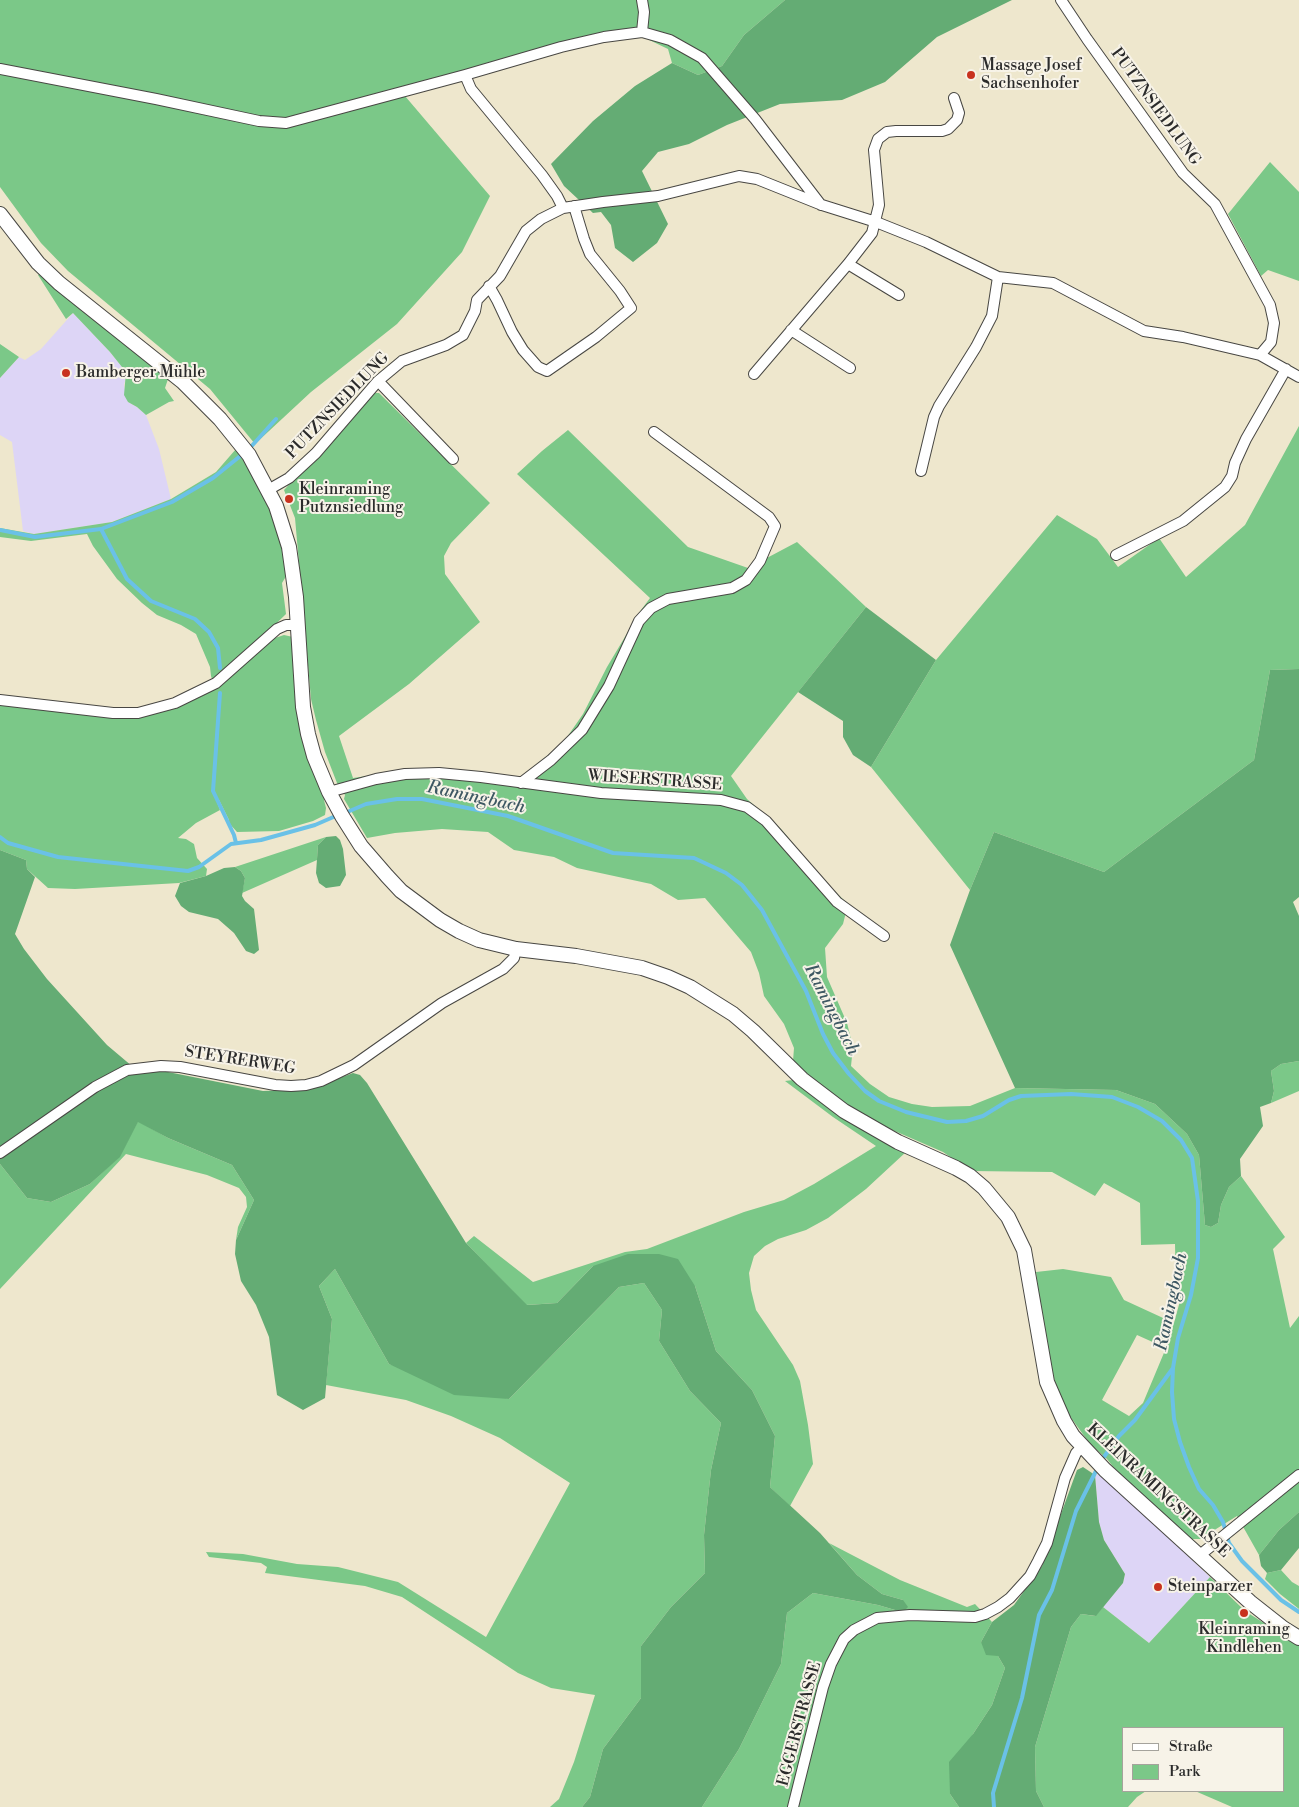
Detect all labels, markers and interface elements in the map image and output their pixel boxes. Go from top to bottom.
street label: PUTZNSIEDLUNG [1106,45,1204,169]
place label: Massage Josef Sachsenhofer [981,56,1082,94]
marker: Massage Josef Sachsenhofer [965,69,977,81]
street label: PUTZNSIEDLUNG [282,349,394,463]
place label: Bamberger Mühle [76,363,205,383]
marker: Bamberger Mühle [60,367,72,379]
place label: Kleinraming Putznsiedlung [299,480,403,518]
marker: Kleinraming Putznsiedlung [283,493,295,505]
street label: WIESERSTRASSE [587,767,723,795]
water label: Ramingbach [425,777,527,819]
water label: Ramingbach [799,961,863,1059]
street label: STEYRERWEG [183,1043,297,1079]
water label: Ramingbach [1151,1251,1193,1353]
street label: KLEINRAMINGSTRASSE [1083,1420,1233,1562]
place label: Steinparzer [1168,1577,1253,1597]
marker: Steinparzer [1152,1581,1164,1593]
marker: Kleinraming Kindlehen [1238,1607,1250,1619]
place label: Kleinraming Kindlehen [1198,1620,1290,1658]
street label: EGGERSTRASSE [774,1660,826,1788]
legend [1122,1727,1284,1792]
text: Straße [1169,1737,1213,1756]
text: Park [1169,1762,1200,1781]

